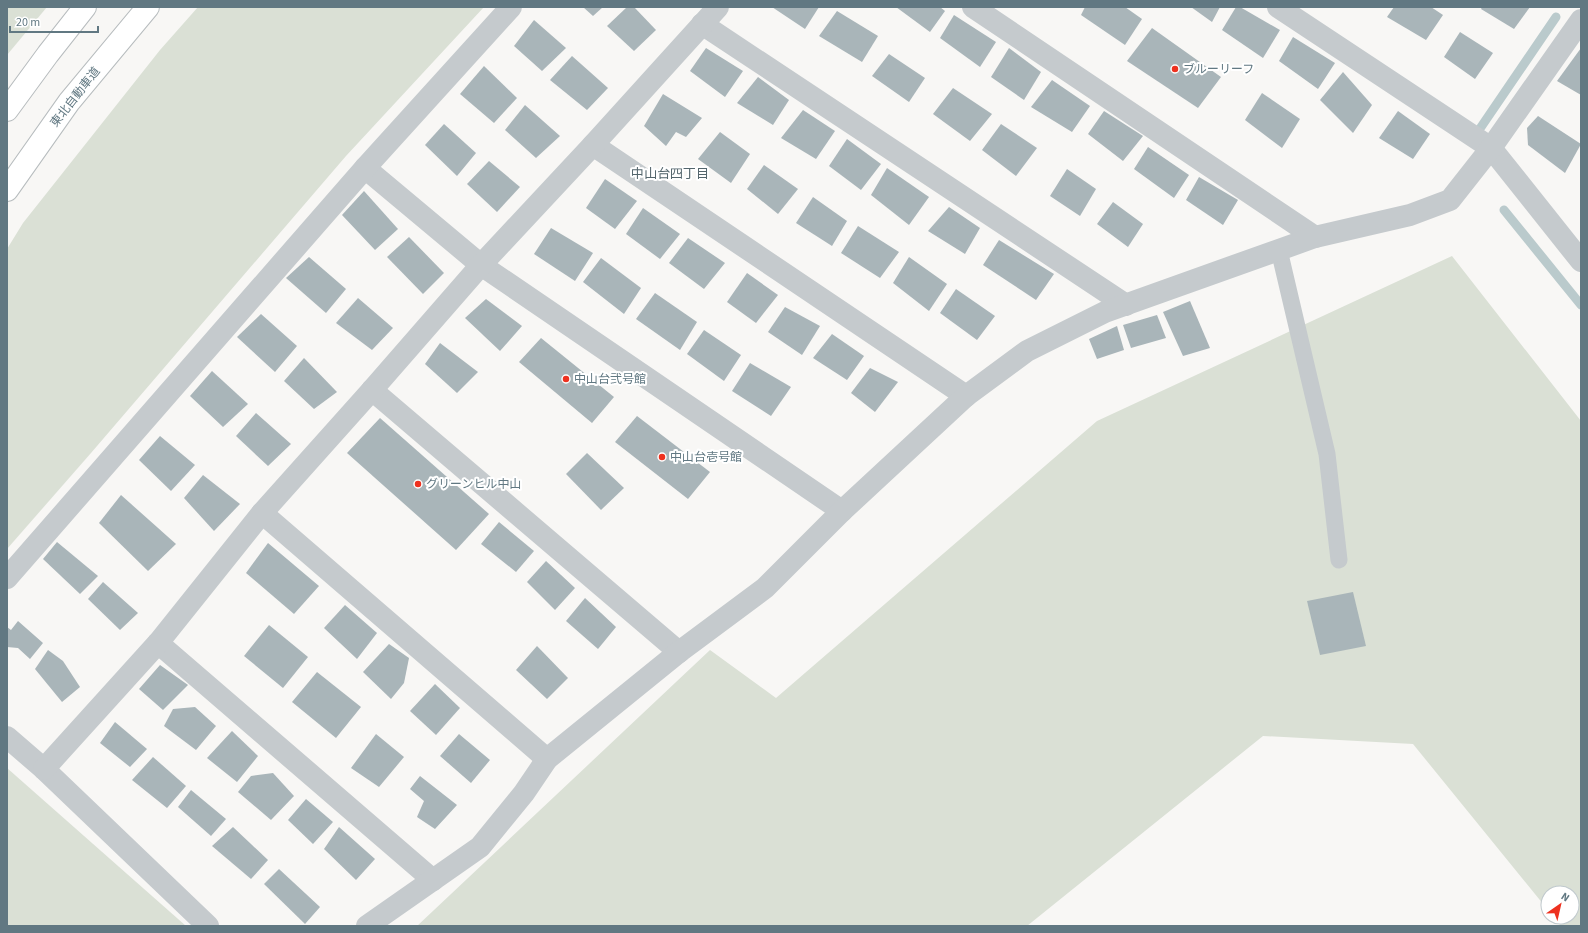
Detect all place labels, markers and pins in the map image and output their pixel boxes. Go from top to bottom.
place label: ブルーリーフ [1183,61,1254,78]
marker: ブルーリーフ [1170,64,1180,74]
place label: 中山台弐号館 [574,371,646,388]
marker: 中山台弐号館 [561,374,571,384]
place label: 中山台壱号館 [670,449,742,466]
marker: 中山台壱号館 [657,452,667,462]
place label: グリーンヒル中山 [426,476,521,493]
marker: グリーンヒル中山 [413,479,423,489]

